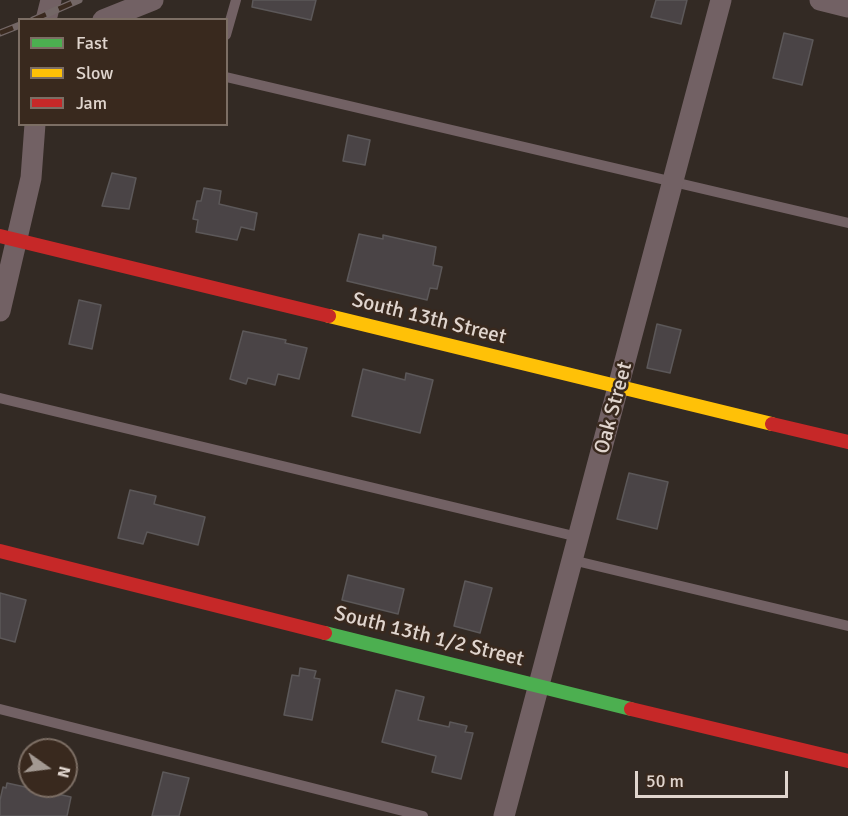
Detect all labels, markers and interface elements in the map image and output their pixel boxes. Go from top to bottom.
legend [18,18,228,126]
text: Fast [76,32,108,54]
text: Slow [76,62,113,84]
text: Jam [76,92,107,114]
street label: South 13th Street [349,288,509,350]
street label: Oak Street [590,359,638,457]
street label: South 13th 1/2 Street [332,601,526,673]
north arrow [18,738,78,798]
scale bar [638,759,791,797]
text: N [52,764,75,780]
text: 50 m [646,770,684,792]

